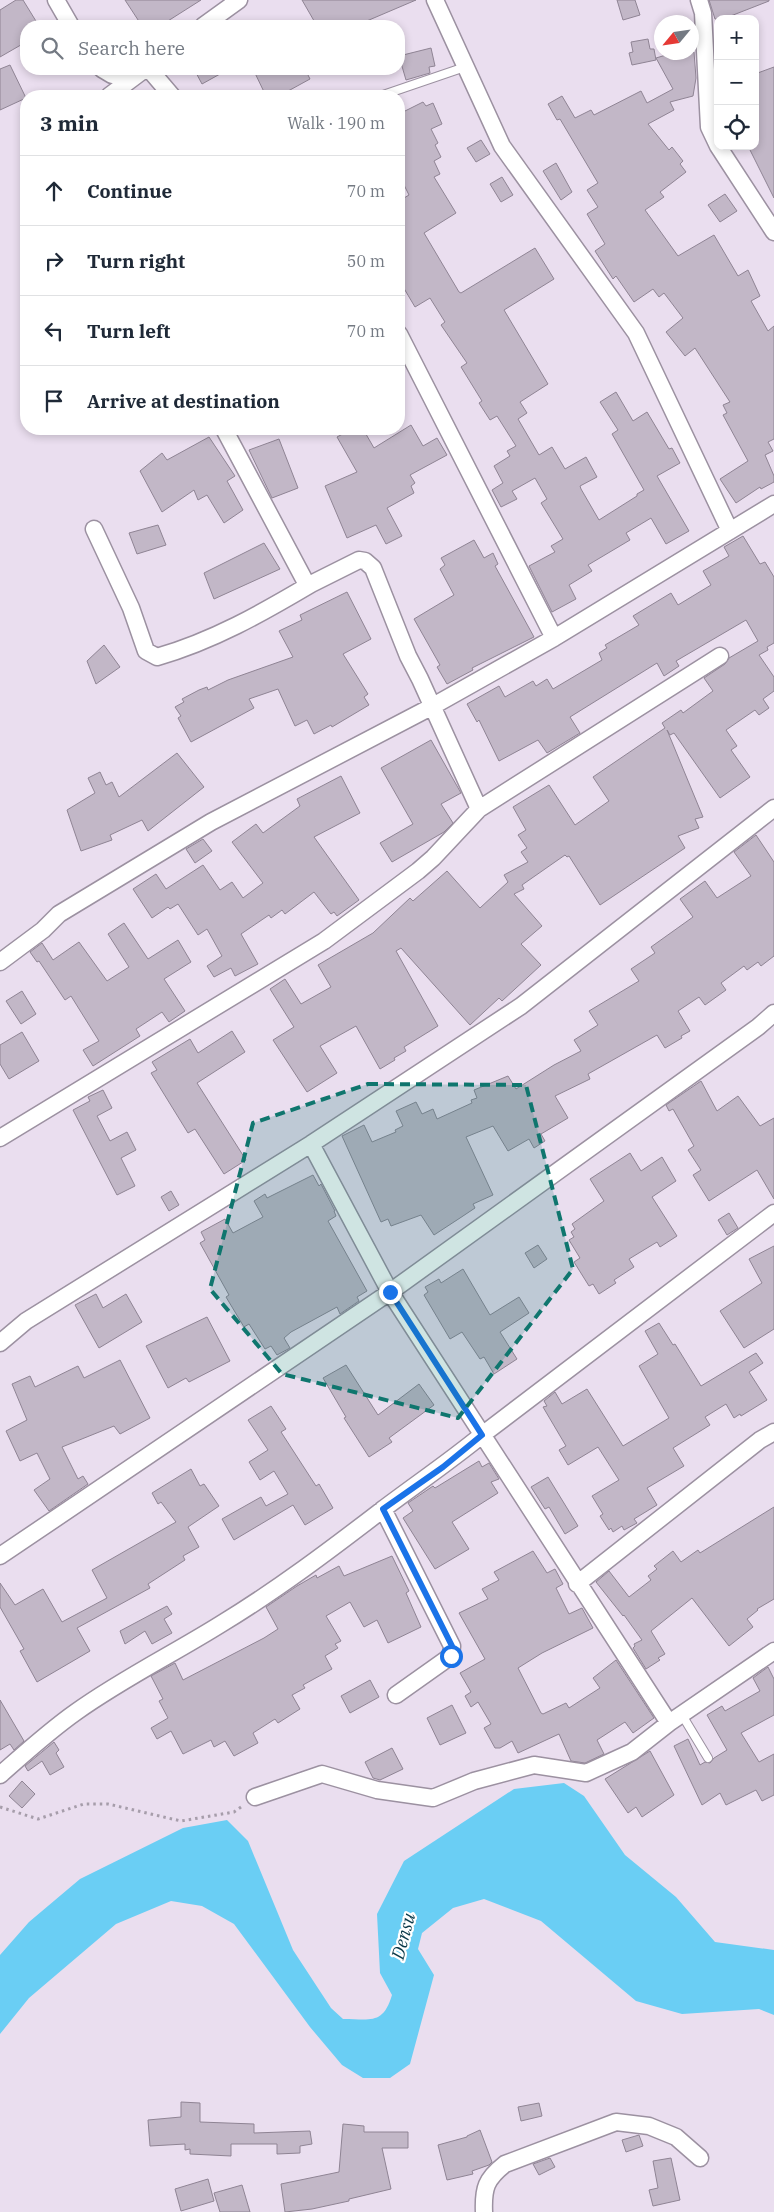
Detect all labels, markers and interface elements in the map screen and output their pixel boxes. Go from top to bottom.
north arrow [654,15,699,60]
map controls [714,15,759,150]
button: + [714,15,759,60]
search box [20,20,405,75]
icon: search [38,34,66,62]
text: Search here [78,36,185,60]
button: − [714,60,759,105]
button: locate [714,105,759,150]
text: 3 min [40,109,99,137]
text: Walk · 190 m [287,113,385,133]
icon: ahead [40,177,68,205]
text: Continue [87,179,172,203]
text: 70 m [347,181,385,201]
icon: right [40,247,68,275]
text: Turn right [87,249,185,273]
text: 50 m [347,251,385,271]
icon: left [40,317,68,345]
text: Turn left [87,319,170,343]
text: 70 m [347,321,385,341]
icon: arrive [40,387,68,415]
text: Arrive at destination [87,389,280,413]
route end [379,1281,402,1304]
route start [440,1645,463,1668]
water label: Densu [386,1910,420,1963]

